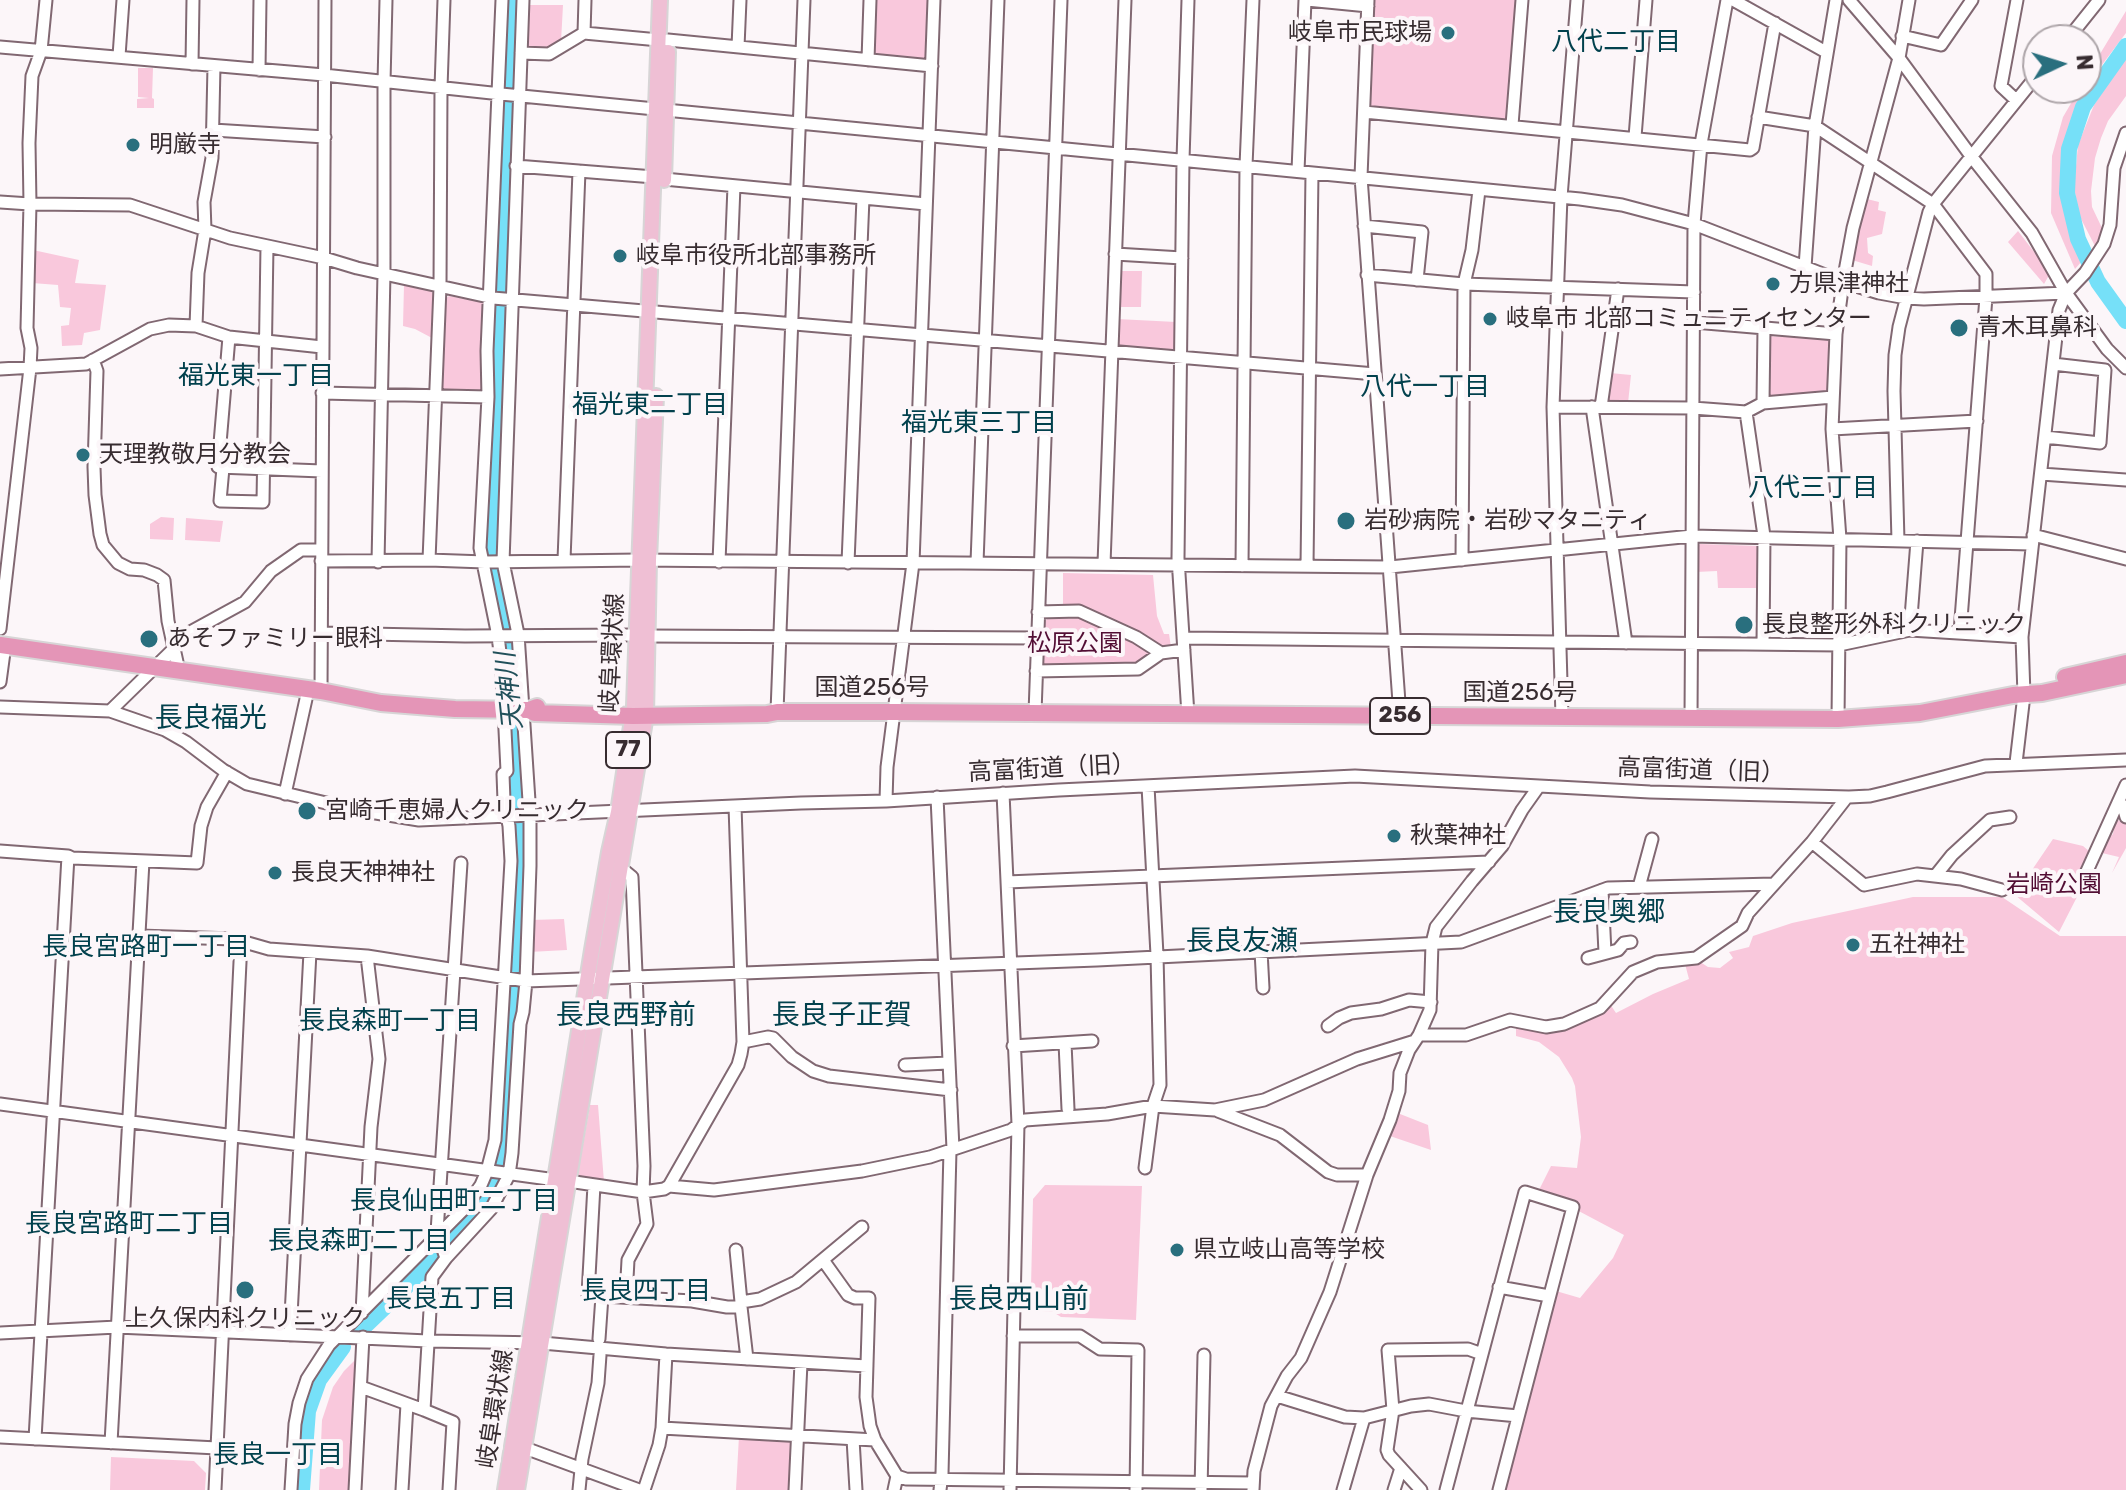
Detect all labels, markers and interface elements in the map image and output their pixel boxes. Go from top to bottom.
place label: 岐阜市民球場 [1288,19,1432,47]
marker: 岐阜市民球場 [1439,24,1457,42]
north arrow [2022,24,2102,104]
district label: 八代二丁目 [1551,26,1681,58]
text: N [2070,54,2098,71]
place label: 明厳寺 [149,131,221,159]
marker: 明厳寺 [124,136,142,154]
place label: 岐阜市役所北部事務所 [636,242,876,270]
marker: 岐阜市役所北部事務所 [611,247,629,265]
place label: 方県津神社 [1789,270,1909,298]
marker: 方県津神社 [1764,275,1782,293]
place label: 岐阜市 北部コミュニティセンター [1506,305,1872,333]
marker: 岐阜市 北部コミュニティセンター [1481,310,1499,328]
place label: 青木耳鼻科 [1977,314,2097,342]
marker: 青木耳鼻科 [1948,317,1970,339]
district label: 福光東一丁目 [178,360,334,392]
district label: 八代一丁目 [1360,371,1490,403]
district label: 福光東二丁目 [572,389,728,421]
district label: 福光東三丁目 [901,407,1057,439]
place label: 天理教敬月分教会 [99,441,291,469]
marker: 天理教敬月分教会 [74,446,92,464]
district label: 八代三丁目 [1748,472,1878,504]
place label: 岩砂病院・岩砂マタニティ [1364,507,1652,535]
marker: 岩砂病院・岩砂マタニティ [1335,510,1357,532]
street label: 岐阜環状線 [595,592,631,714]
place label: 長良整形外科クリニック [1762,611,2026,639]
marker: 長良整形外科クリニック [1733,614,1755,636]
place label: あそファミリー眼科 [167,625,383,653]
marker: あそファミリー眼科 [138,628,160,650]
park label: 松原公園 [1027,630,1123,658]
water label: 天神川 [490,651,530,731]
street label: 国道256号 [815,674,929,702]
street label: 国道256号 [1463,679,1577,707]
road number: 256 [1370,698,1430,734]
district label: 長良福光 [155,702,267,736]
road number: 77 [606,732,650,768]
street label: 高富街道（旧） [967,750,1137,788]
street label: 高富街道（旧） [1617,754,1785,788]
place label: 宮崎千恵婦人クリニック [325,797,589,825]
marker: 宮崎千恵婦人クリニック [296,800,318,822]
place label: 秋葉神社 [1410,822,1506,850]
marker: 秋葉神社 [1385,827,1403,845]
place label: 長良天神神社 [291,859,435,887]
marker: 長良天神神社 [266,864,284,882]
park label: 岩崎公園 [2006,871,2102,899]
district label: 長良奥郷 [1553,896,1665,930]
district label: 長良友瀬 [1186,925,1298,959]
district label: 長良宮路町一丁目 [42,931,250,963]
place label: 五社神社 [1869,931,1965,959]
marker: 五社神社 [1844,936,1862,954]
district label: 長良西野前 [556,999,696,1033]
district label: 長良子正賀 [772,999,912,1033]
district label: 長良森町一丁目 [299,1005,481,1037]
district label: 長良仙田町二丁目 [350,1185,558,1217]
district label: 長良宮路町二丁目 [25,1208,233,1240]
district label: 長良森町二丁目 [268,1225,450,1257]
place label: 県立岐山高等学校 [1193,1236,1385,1264]
marker: 県立岐山高等学校 [1168,1241,1186,1259]
district label: 長良四丁目 [581,1275,711,1307]
marker: 上久保内科クリニック [234,1279,256,1301]
district label: 長良五丁目 [386,1283,516,1315]
district label: 長良西山前 [949,1283,1089,1317]
place label: 上久保内科クリニック [125,1305,365,1333]
street label: 岐阜環状線 [472,1347,520,1471]
district label: 長良一丁目 [213,1439,343,1471]

